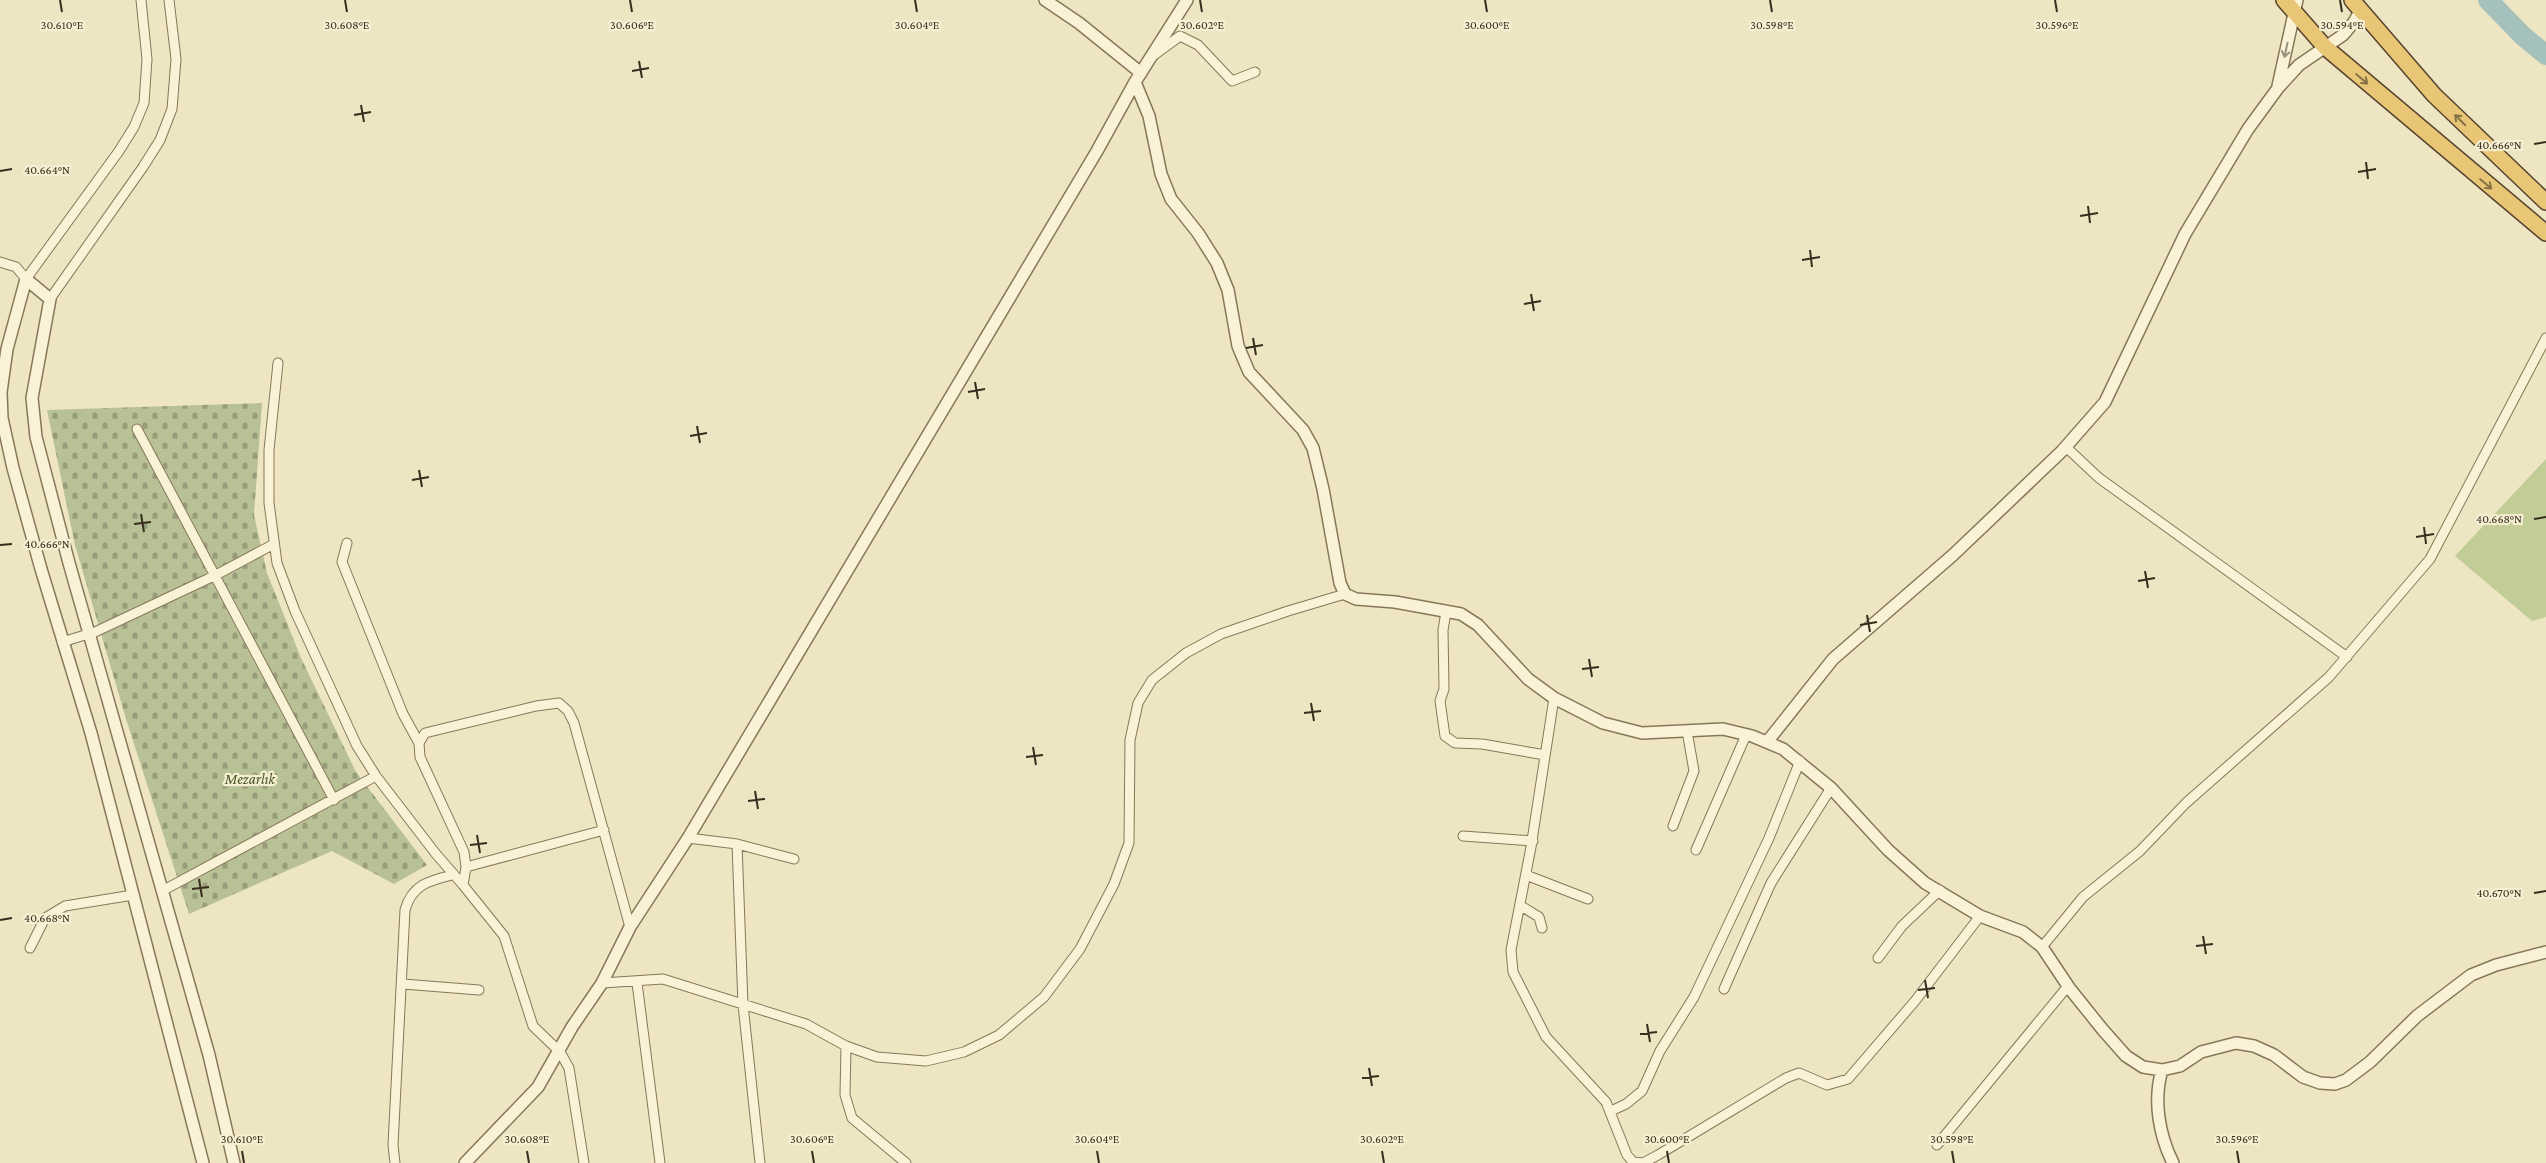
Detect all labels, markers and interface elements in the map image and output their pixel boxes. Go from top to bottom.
text: 30.610°E [41,18,84,32]
text: 30.608°E [325,18,370,32]
text: 30.606°E [610,18,655,32]
text: 30.604°E [895,18,940,32]
text: 30.602°E [1180,18,1224,32]
text: 30.600°E [1464,18,1510,32]
text: 30.598°E [1750,18,1794,32]
text: 30.596°E [2036,18,2079,32]
text: 30.594°E [2320,18,2364,32]
one-way arrow [2281,42,2290,58]
one-way arrow [2356,73,2369,84]
one-way arrow [2454,114,2466,126]
text: 40.666°N [2476,138,2522,152]
text: 40.664°N [24,163,70,177]
one-way arrow [2479,178,2492,189]
text: 40.668°N [2476,512,2522,526]
text: 40.666°N [24,537,70,551]
park label: Mezarlık [224,771,277,787]
text: 40.670°N [2476,886,2522,900]
text: 40.668°N [24,911,70,925]
text: 30.610°E [221,1132,264,1146]
text: 30.608°E [505,1132,550,1146]
text: 30.606°E [790,1132,835,1146]
text: 30.604°E [1075,1132,1120,1146]
text: 30.602°E [1360,1132,1404,1146]
text: 30.600°E [1644,1132,1690,1146]
text: 30.598°E [1930,1132,1974,1146]
text: 30.596°E [2216,1132,2259,1146]

